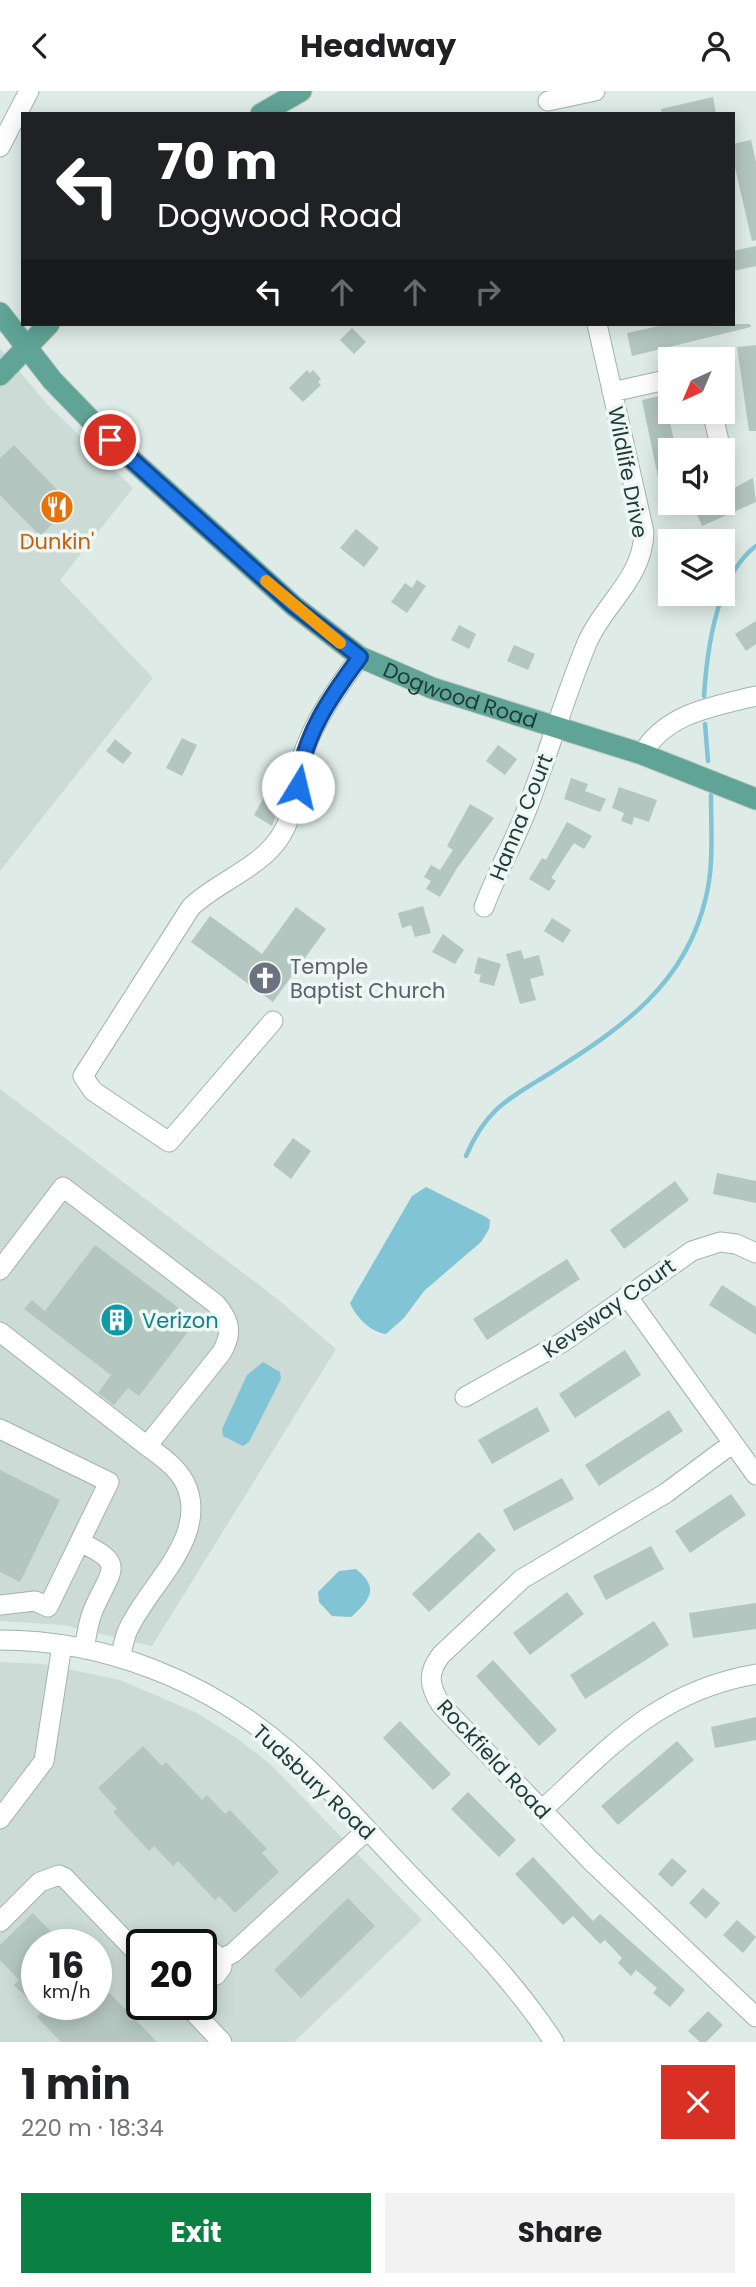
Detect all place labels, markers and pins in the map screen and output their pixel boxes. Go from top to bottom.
pin [80,410,140,470]
restaurant icon: Dunkin' [38,488,76,526]
place label: Dunkin' [20,527,94,556]
place label: Temple Baptist Church [290,952,445,1005]
church icon: Temple Baptist Church [246,959,284,997]
building icon: Verizon [98,1301,136,1339]
place label: Verizon [142,1306,219,1335]

